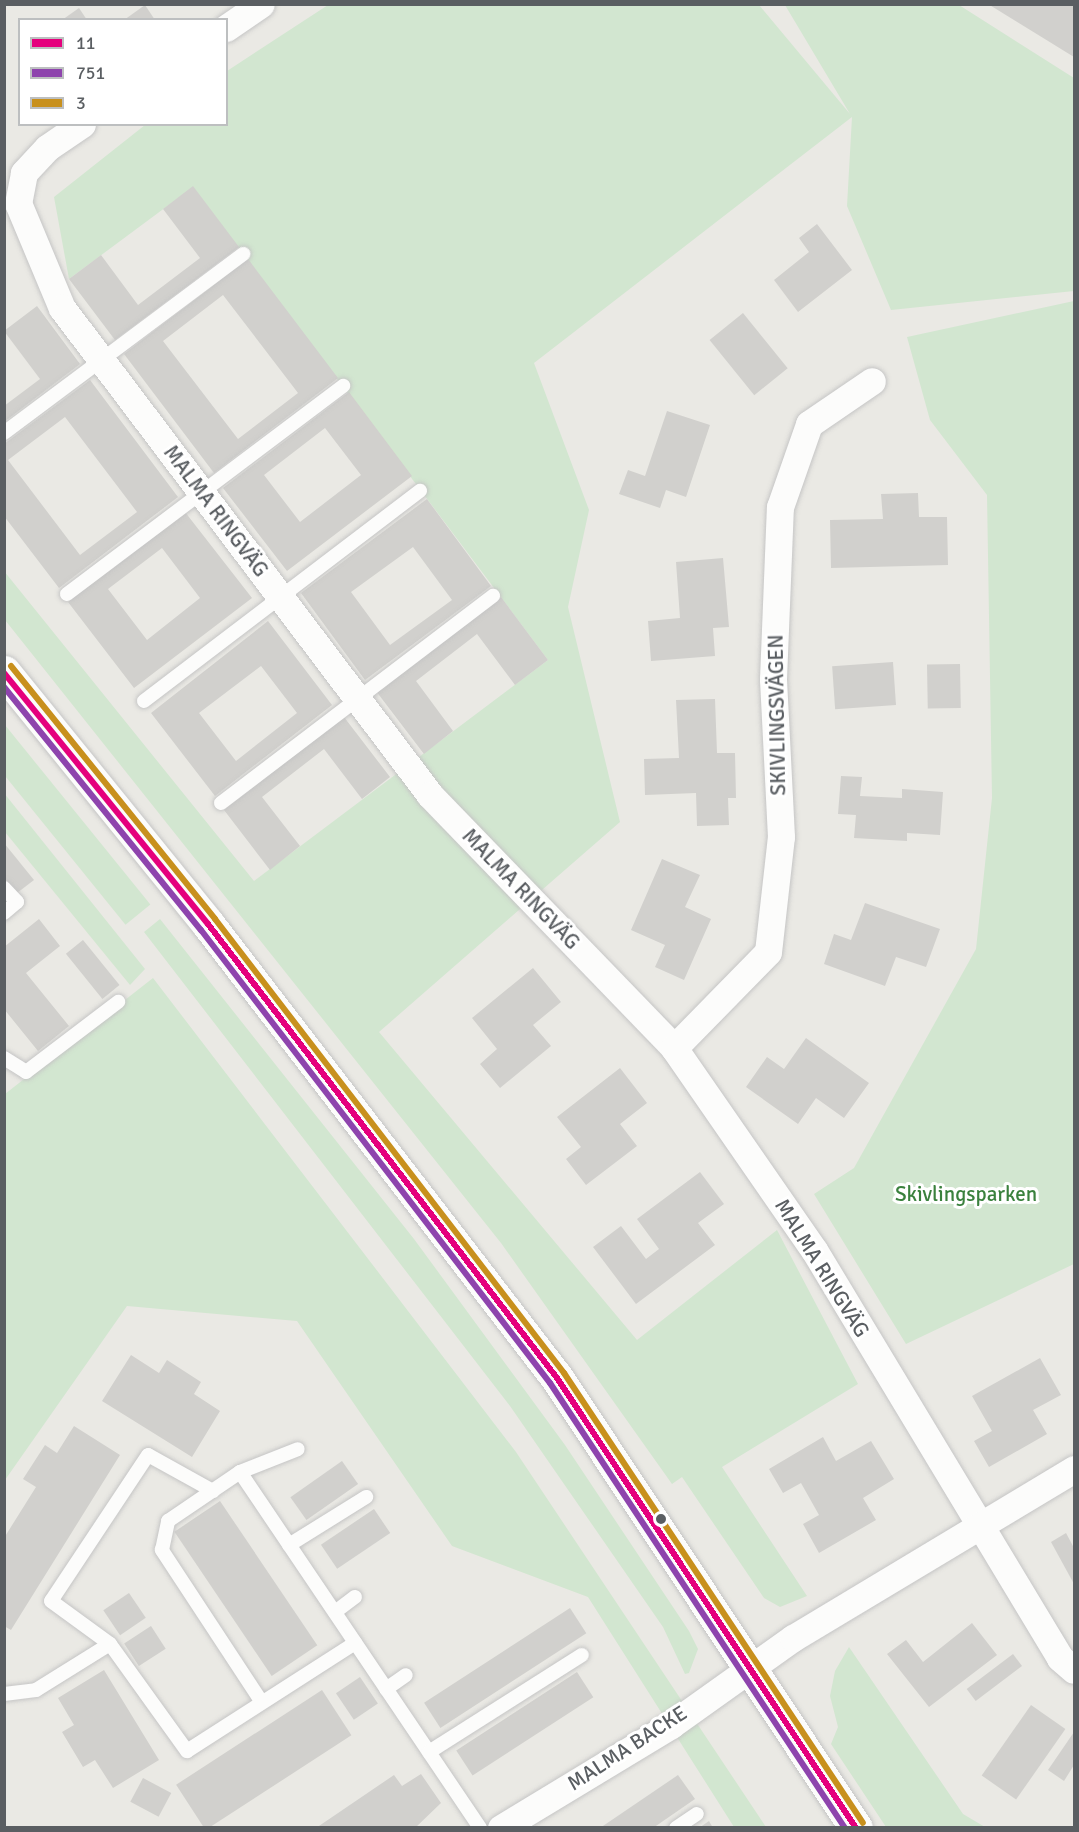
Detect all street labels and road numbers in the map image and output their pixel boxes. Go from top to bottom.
street label: MALMA RINGVÄG [158,440,274,582]
street label: SKIVLINGSVÄGEN [763,634,791,796]
street label: MALMA RINGVÄG [457,823,585,955]
street label: MALMA RINGVÄG [769,1194,875,1342]
street label: MALMA BACKE [563,1700,691,1796]

